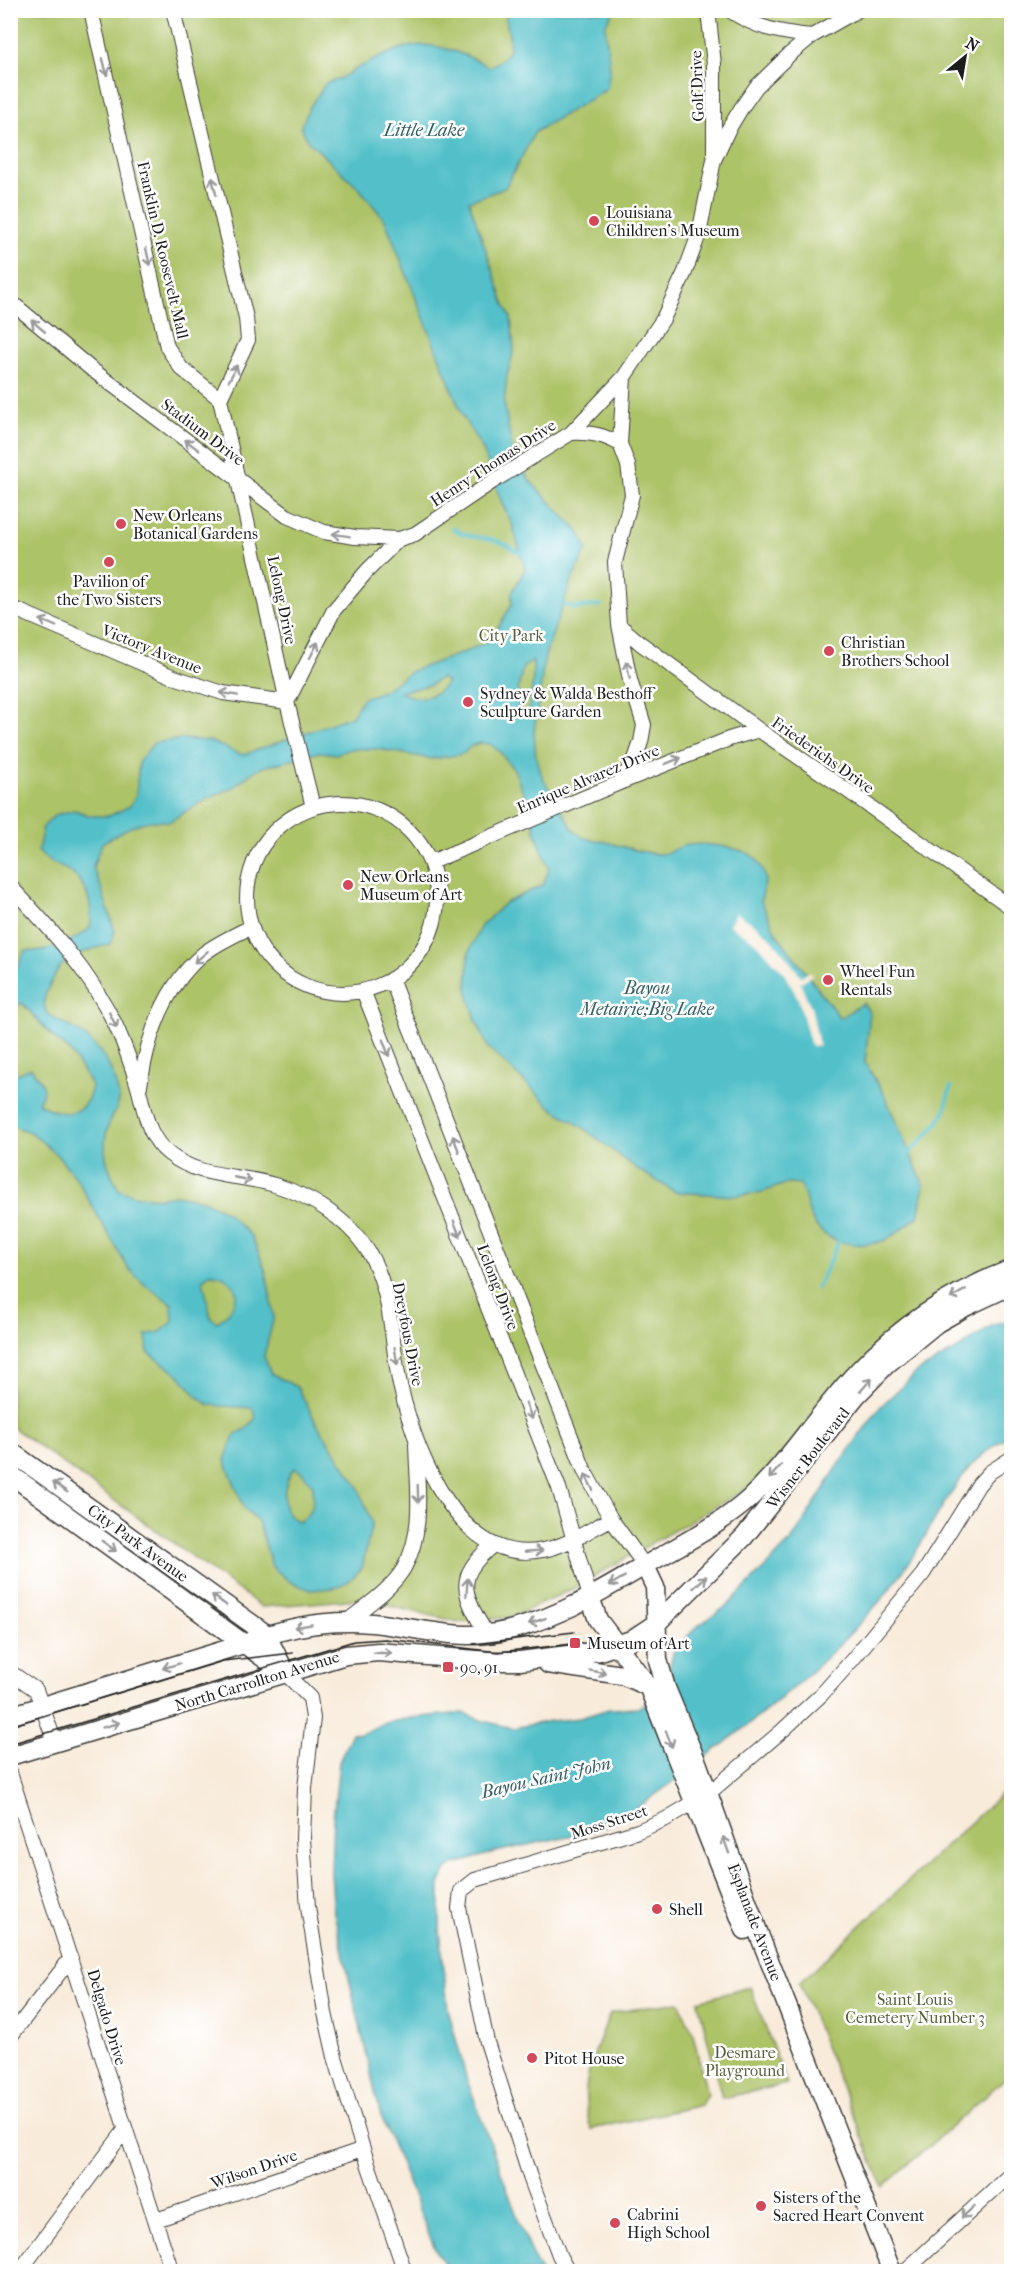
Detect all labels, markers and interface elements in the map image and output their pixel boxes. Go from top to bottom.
north arrow [935,27,995,87]
text: N [962,33,983,56]
street label: Golf Drive [686,50,708,122]
one-way arrow [99,58,111,77]
water label: Little Lake [382,120,465,141]
street label: Franklin D. Roosevelt Mall [133,159,193,341]
one-way arrow [207,176,219,195]
place label: Louisiana Children's Museum [606,203,740,240]
marker: Louisiana Children's Museum [587,214,601,228]
one-way arrow [143,247,154,267]
one-way arrow [30,319,46,332]
one-way arrow [228,365,239,383]
street label: Stadium Drive [158,394,249,470]
street label: Henry Thomas Drive [427,415,559,511]
one-way arrow [184,438,200,451]
place label: New Orleans Botanical Gardens [133,506,258,543]
marker: New Orleans Botanical Gardens [114,517,128,531]
one-way arrow [331,529,351,540]
street label: Lelong Drive [263,554,301,646]
marker: Pavilion of the Two Sisters [102,555,116,569]
place label: Pavilion of the Two Sisters [57,572,161,609]
one-way arrow [39,617,58,628]
street label: Victory Avenue [98,620,205,678]
park label: City Park [479,626,544,645]
place label: Christian Brothers School [841,633,950,670]
one-way arrow [308,641,320,659]
marker: Christian Brothers School [822,644,836,658]
one-way arrow [622,661,633,681]
place label: Sydney & Walda Besthoff Sculpture Garden [480,684,656,721]
one-way arrow [220,688,240,699]
marker: Sydney & Walda Besthoff Sculpture Garden [461,695,475,709]
street label: Friederichs Drive [768,713,878,797]
street label: Enrique Alvarez Drive [514,740,662,818]
one-way arrow [664,755,682,766]
place label: New Orleans Museum of Art [360,867,463,904]
marker: New Orleans Museum of Art [341,878,355,892]
one-way arrow [194,950,209,964]
place label: Wheel Fun Rentals [839,962,916,999]
marker: Wheel Fun Rentals [821,973,835,987]
water label: Bayou Metairie;Big Lake [578,978,715,1020]
one-way arrow [107,1011,119,1029]
one-way arrow [381,1038,392,1057]
one-way arrow [450,1136,461,1154]
one-way arrow [233,1174,253,1185]
one-way arrow [453,1219,464,1238]
street label: Lelong Drive [473,1241,523,1333]
street label: Dreyfous Drive [389,1280,427,1388]
one-way arrow [950,1289,968,1300]
one-way arrow [390,1346,401,1366]
one-way arrow [859,1377,873,1392]
one-way arrow [524,1401,535,1419]
street label: Wisner Boulevard [762,1403,854,1513]
one-way arrow [768,1464,782,1479]
one-way arrow [583,1474,595,1492]
one-way arrow [53,1480,69,1493]
one-way arrow [412,1484,423,1504]
street label: City Park Avenue [84,1500,192,1586]
one-way arrow [100,1539,116,1552]
one-way arrow [523,1545,543,1556]
one-way arrow [693,1575,708,1589]
one-way arrow [609,1576,627,1587]
one-way arrow [462,1577,473,1597]
one-way arrow [211,1594,227,1606]
one-way arrow [528,1617,547,1628]
one-way arrow [294,1621,313,1632]
place label: Museum of Art [587,1634,690,1653]
marker: Museum of Art [568,1636,582,1650]
street label: North Carrollton Avenue [172,1647,342,1715]
one-way arrow [372,1647,392,1658]
place label: 90, 91 [460,1658,498,1677]
marker: 90, 91 [441,1660,455,1674]
one-way arrow [162,1661,181,1672]
one-way arrow [588,1667,608,1678]
one-way arrow [101,1719,120,1730]
one-way arrow [664,1729,675,1748]
water label: Bayou Saint John [478,1753,613,1803]
street label: Moss Street [568,1801,650,1843]
one-way arrow [720,1836,731,1855]
street label: Esplanade Avenue [724,1861,786,1984]
place label: Shell [669,1900,703,1919]
marker: Shell [650,1902,664,1916]
street label: Delgado Drive [83,1967,131,2068]
park label: Saint Louis Cemetery Number 3 [845,1990,985,2027]
park label: Desmare Playground [705,2043,785,2080]
place label: Pitot House [544,2049,625,2068]
marker: Pitot House [525,2051,539,2065]
street label: Wilson Drive [207,2145,300,2193]
place label: Sisters of the Sacred Heart Convent [773,2188,925,2225]
marker: Sisters of the Sacred Heart Convent [754,2199,768,2213]
place label: Cabrini High School [627,2205,711,2242]
one-way arrow [961,2205,976,2220]
marker: Cabrini High School [608,2216,622,2230]

